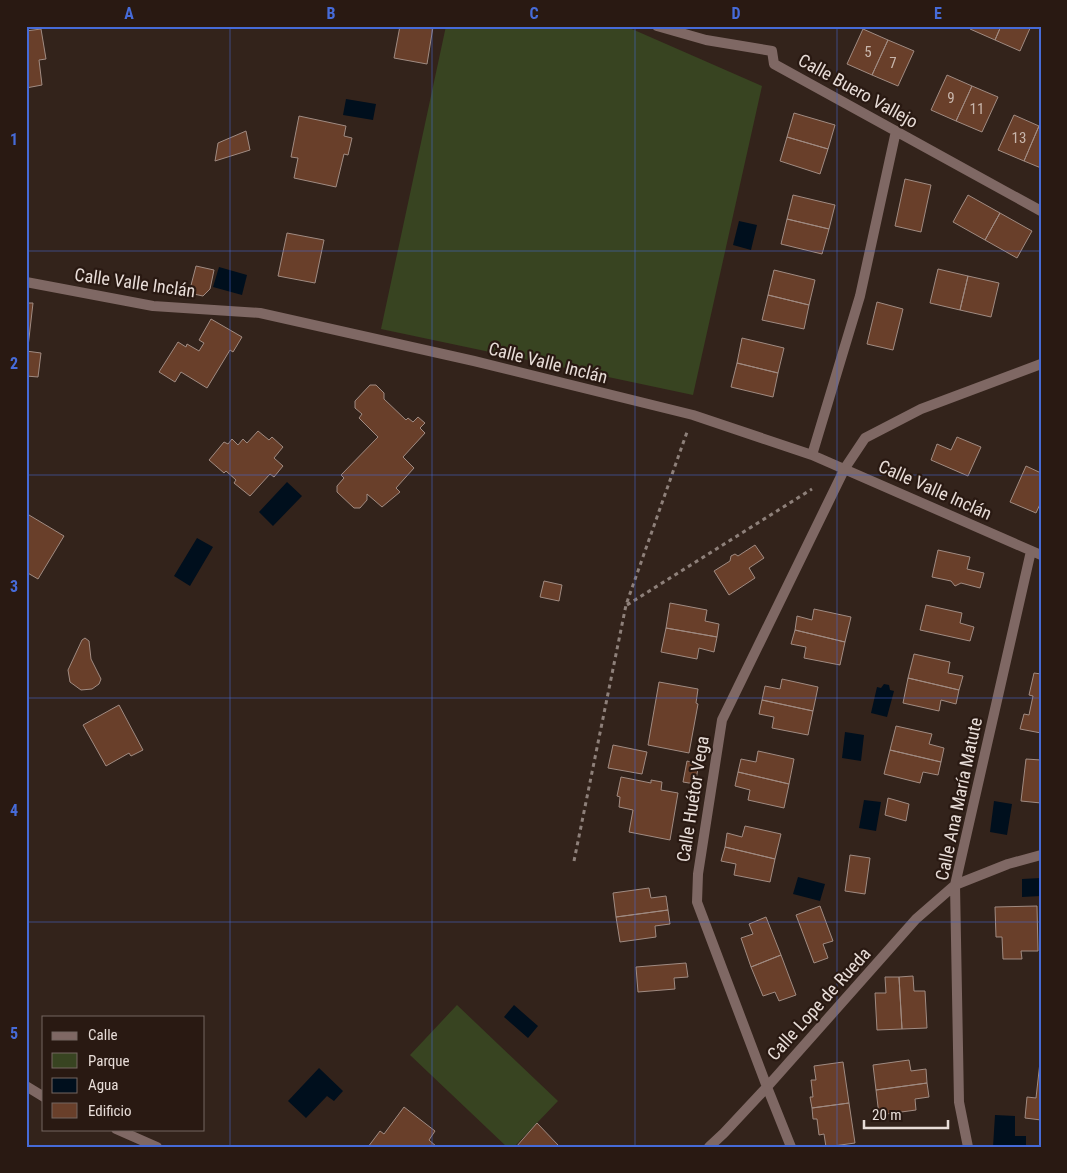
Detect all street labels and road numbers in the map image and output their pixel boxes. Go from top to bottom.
street label: Calle Buero Vallejo [795,49,922,132]
street label: Calle Valle Inclán [73,264,197,301]
street label: Calle Valle Inclán [486,338,610,387]
street label: Calle Valle Inclán [875,455,995,524]
street label: Calle Ana María Matute [931,715,986,882]
street label: Calle Huétor Vega [672,734,713,863]
street label: Calle Lope de Rueda [762,943,875,1064]

